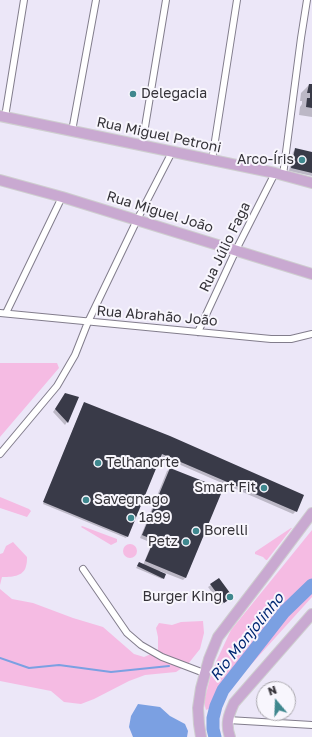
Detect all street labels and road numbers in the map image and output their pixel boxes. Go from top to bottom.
street label: Rua Miguel Petroni [95,114,223,156]
street label: Rua Miguel João [105,188,215,236]
street label: Rua Júlio Faga [196,199,254,295]
street label: Rua Abrahão João [96,302,218,330]

